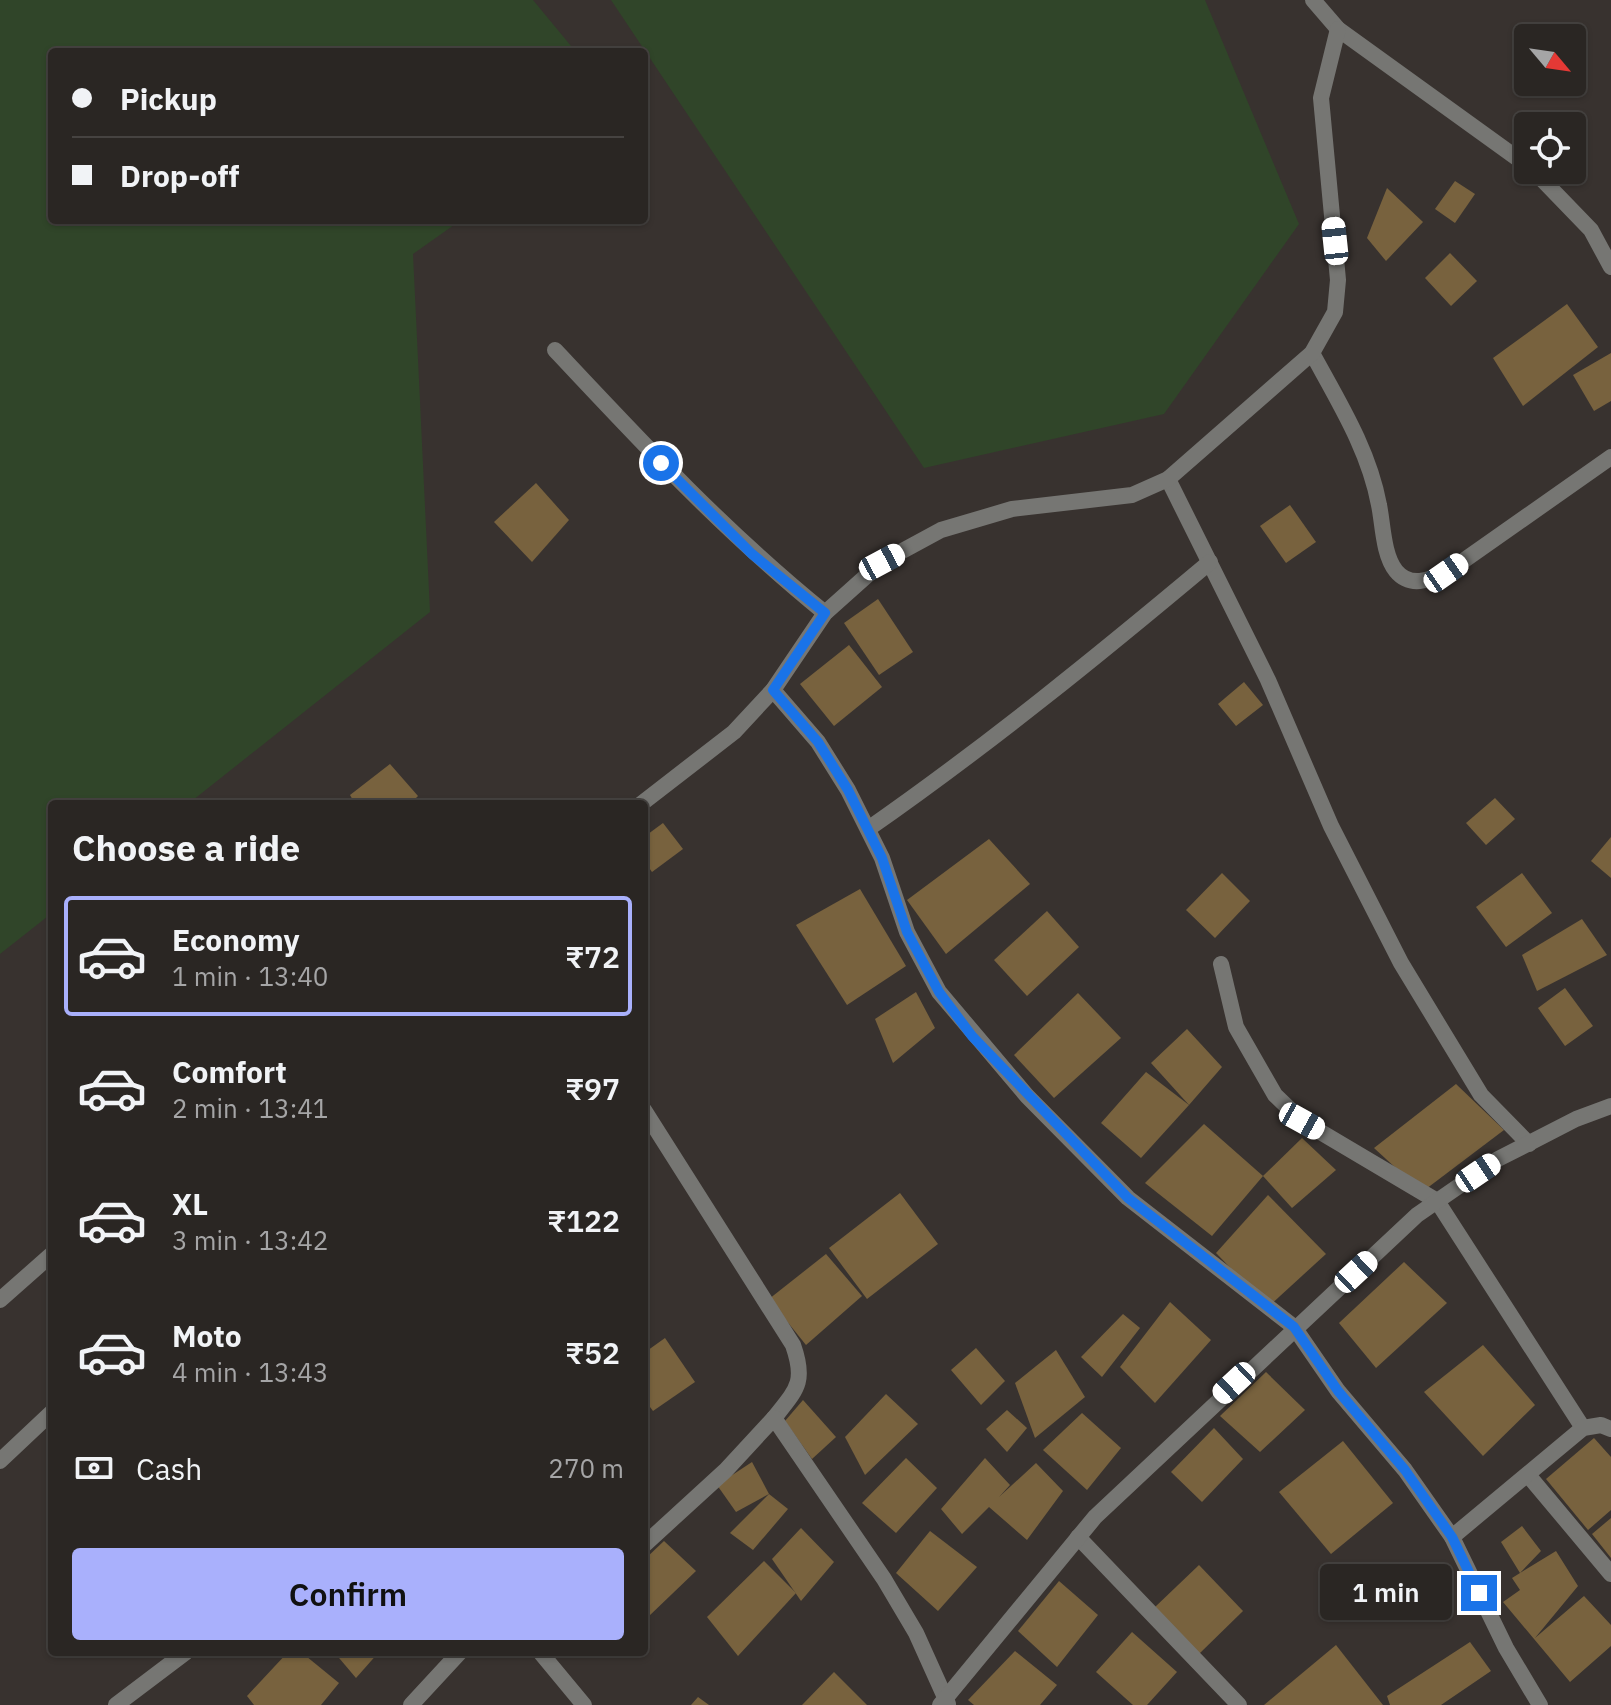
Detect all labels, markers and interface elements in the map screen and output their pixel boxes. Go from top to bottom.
north arrow [1514,24,1586,96]
map controls [1514,24,1586,184]
text: Pickup [120,79,217,118]
button: locate [1514,112,1586,184]
text: Drop-off [120,156,239,195]
car [1321,216,1349,266]
route start [643,445,679,481]
car [855,540,909,584]
car [1419,549,1473,597]
text: Choose a ride [72,824,300,871]
icon: car [76,920,148,992]
text: Economy [172,920,300,959]
text: ₹72 [565,937,620,976]
text: 1 min · 13:40 [172,959,328,993]
icon: car [76,1052,148,1124]
text: Comfort [172,1052,287,1091]
text: ₹97 [565,1069,620,1108]
text: 2 min · 13:41 [172,1091,328,1125]
car [1275,1099,1329,1143]
car [1451,1150,1505,1196]
icon: car [76,1184,148,1256]
text: XL [172,1184,208,1223]
text: ₹122 [547,1201,620,1240]
text: 3 min · 13:42 [172,1223,328,1257]
car [1330,1247,1382,1297]
icon: car [76,1316,148,1388]
text: Moto [172,1316,242,1355]
text: ₹52 [565,1333,620,1372]
text: 4 min · 13:43 [172,1355,328,1389]
car [1208,1358,1260,1408]
icon: cash [72,1446,116,1490]
text: Cash [136,1449,202,1488]
text: 270 m [548,1451,624,1485]
button: Confirm [72,1548,624,1640]
callout: 1 min [1319,1565,1451,1621]
text: 1 min [1352,1575,1420,1609]
route end [1461,1575,1497,1611]

